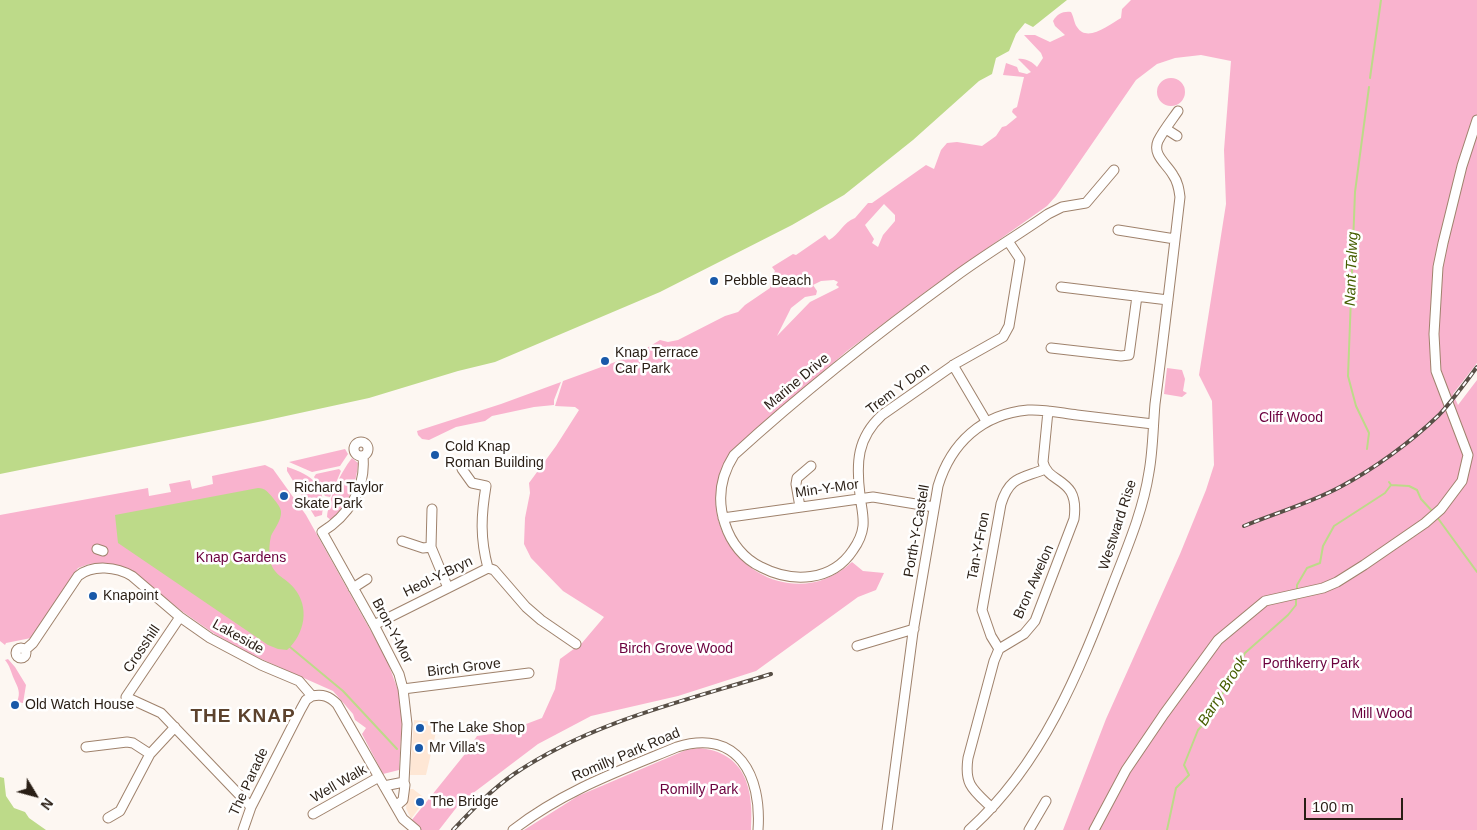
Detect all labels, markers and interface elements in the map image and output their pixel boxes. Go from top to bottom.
water label: Nant Talwg [1342,231,1362,307]
place label: Pebble Beach [724,273,811,289]
marker: Pebble Beach [708,275,720,287]
place label: Knap Terrace Car Park [615,345,698,378]
street label: Marine Drive [761,350,833,414]
marker: Knap Terrace Car Park [599,355,611,367]
street label: Trem Y Don [863,360,933,418]
park label: Cliff Wood [1259,410,1323,426]
place label: Cold Knap Roman Building [445,439,544,472]
marker: Cold Knap Roman Building [429,449,441,461]
street label: Min-Y-Mor [794,476,860,502]
street label: Westward Rise [1096,478,1140,572]
place label: Richard Taylor Skate Park [294,480,383,512]
street label: Porth-Y-Castell [901,483,933,579]
marker: Richard Taylor Skate Park [278,490,290,502]
street label: Tan-Y-Fron [964,511,994,581]
street label: Bron Awelon [1010,542,1058,622]
park label: Knap Gardens [196,550,286,566]
street label: Heol-Y-Bryn [401,553,475,601]
place label: Knapoint [103,588,158,604]
marker: Knapoint [87,590,99,602]
street label: Bron-Y-Mor [368,596,416,666]
street label: Lakeside [209,616,267,658]
street label: Crosshill [120,622,164,676]
park label: Birch Grove Wood [619,641,733,657]
water label: Barry Brook [1194,653,1252,729]
street label: Birch Grove [426,655,502,681]
park label: Porthkerry Park [1262,656,1360,672]
place label: Old Watch House [25,697,134,713]
marker: Old Watch House [9,699,21,711]
district label: THE KNAP [189,706,297,728]
park label: Mill Wood [1351,706,1413,722]
place label: The Lake Shop [430,720,525,736]
marker: The Lake Shop [414,722,426,734]
street label: Romilly Park Road [569,725,683,785]
place label: Mr Villa's [429,740,485,756]
marker: Mr Villa's [413,742,425,754]
street label: The Parade [226,745,272,819]
street label: Well Walk [308,761,370,807]
north arrow [10,770,60,820]
park label: Romilly Park [660,782,738,798]
scale bar [1307,788,1406,820]
place label: The Bridge [430,794,498,810]
text: N [38,795,56,813]
marker: The Bridge [414,796,426,808]
text: 100 m [1312,798,1354,815]

